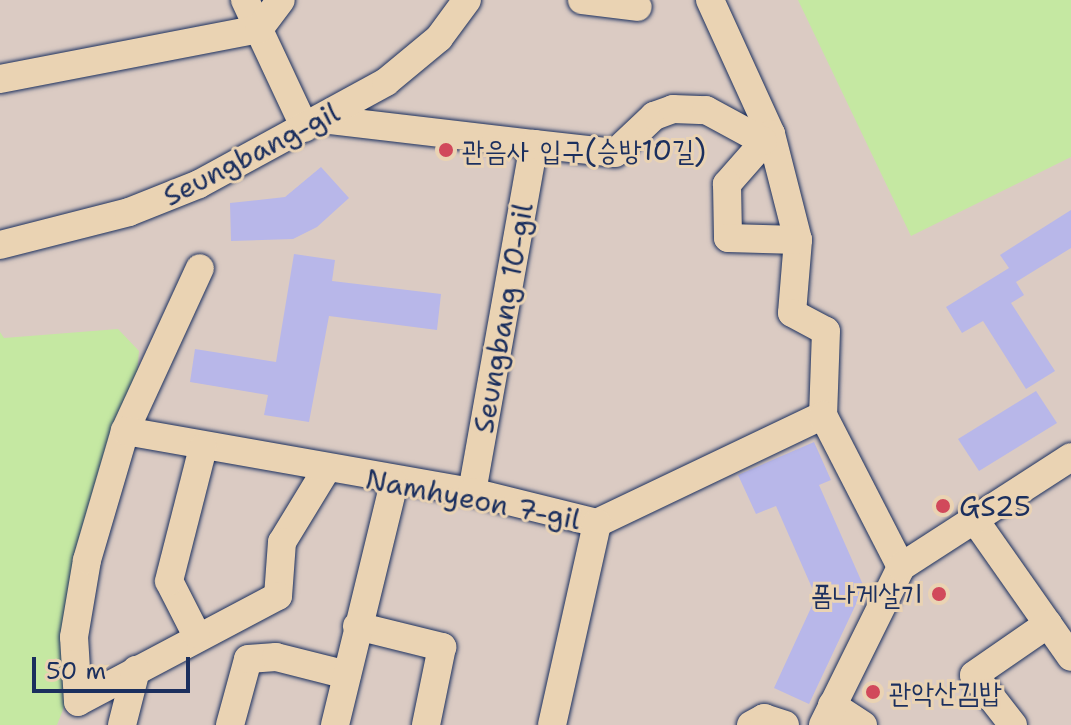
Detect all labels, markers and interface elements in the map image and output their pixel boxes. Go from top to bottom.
street label: Seungbang-gil [157,95,345,213]
place label: 관음사 입구(승방10길) [462,133,706,167]
marker: 관음사 입구(승방10길) [437,141,455,159]
street label: Seungbang 10-gil [466,200,540,436]
street label: Namhyeon 7-gil [363,462,583,536]
place label: GS25 [959,489,1031,523]
marker: GS25 [934,497,952,515]
place label: 폼나게살기 [810,577,923,611]
marker: 폼나게살기 [930,585,948,603]
scale bar [36,641,194,691]
text: 50 m [46,655,106,687]
place label: 관악산김밥 [889,675,1002,709]
marker: 관악산김밥 [864,683,882,701]

